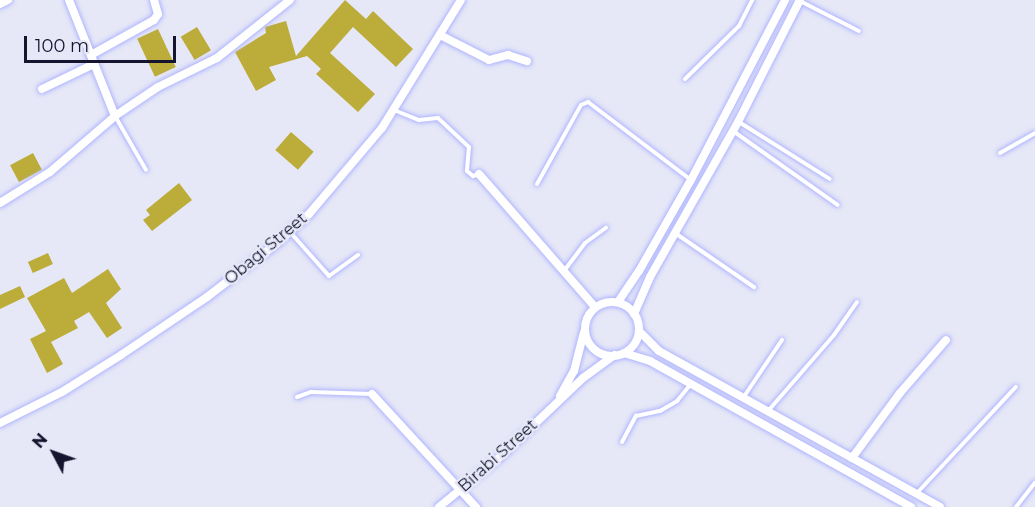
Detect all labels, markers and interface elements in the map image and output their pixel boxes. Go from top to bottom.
scale bar [27,24,178,62]
text: 100 m [35,35,89,57]
street label: Obagi Street [221,209,311,289]
street label: Birabi Street [455,416,541,496]
north arrow [24,423,84,483]
text: N [29,430,51,452]

